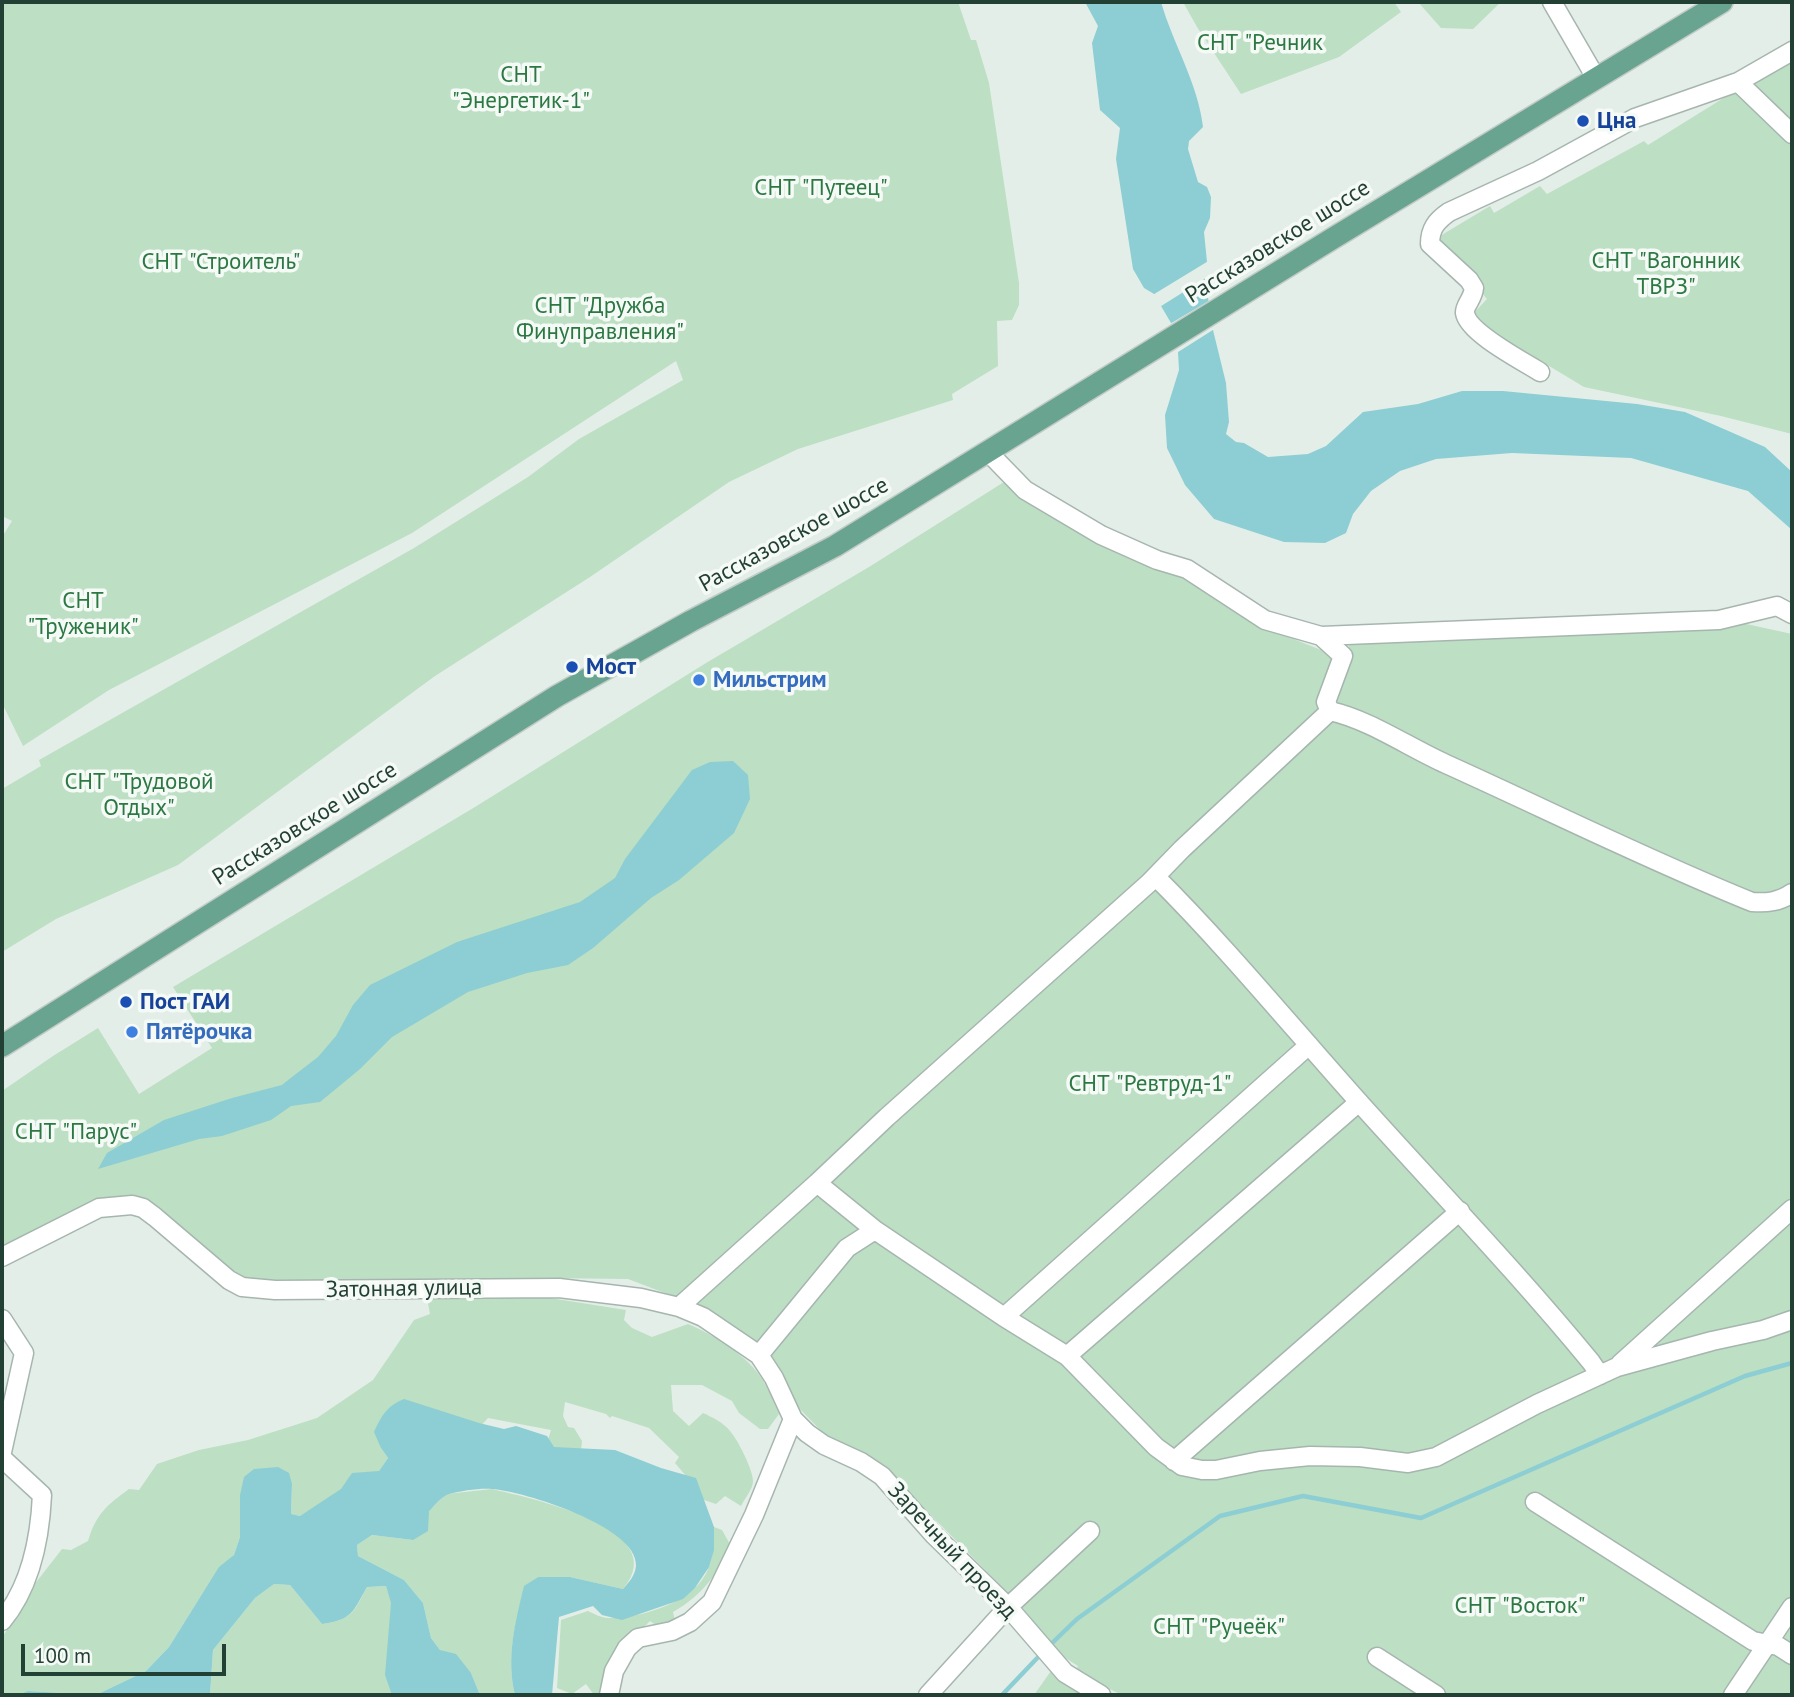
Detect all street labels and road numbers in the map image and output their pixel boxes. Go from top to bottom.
street label: Рассказовское шоссе [1181,174,1375,310]
street label: Рассказовское шоссе [695,472,893,598]
street label: Рассказовское шоссе [208,756,402,892]
street label: Затонная улица [325,1274,483,1304]
street label: Заречный проезд [882,1477,1022,1625]

